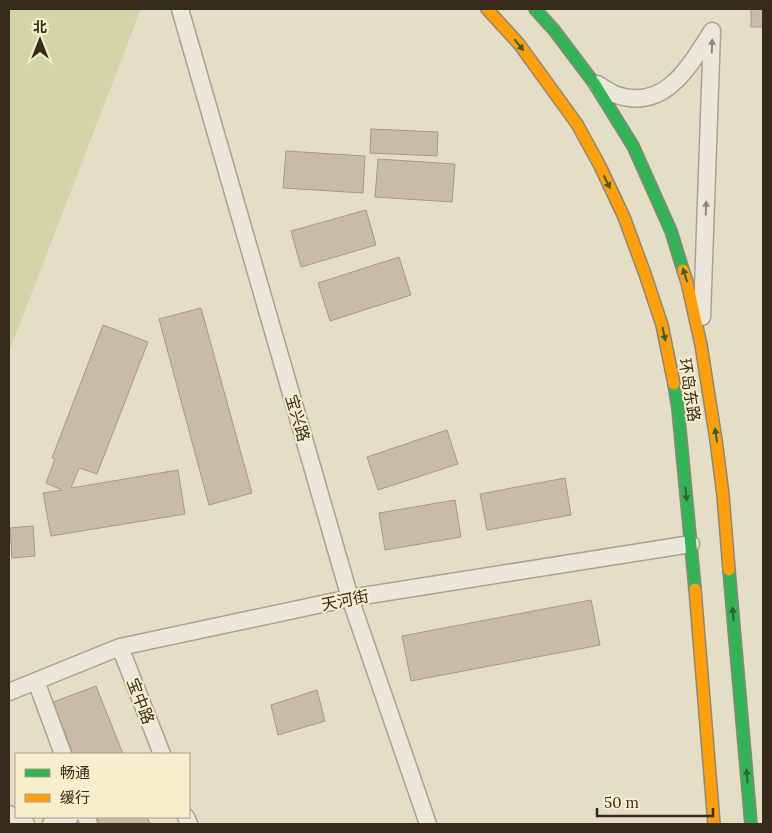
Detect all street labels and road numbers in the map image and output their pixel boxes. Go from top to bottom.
street label: 环岛东路 [675,357,705,423]
street label: 宝兴路 [282,392,314,444]
street label: 天河街 [320,586,370,614]
street label: 宝中路 [123,675,159,727]

